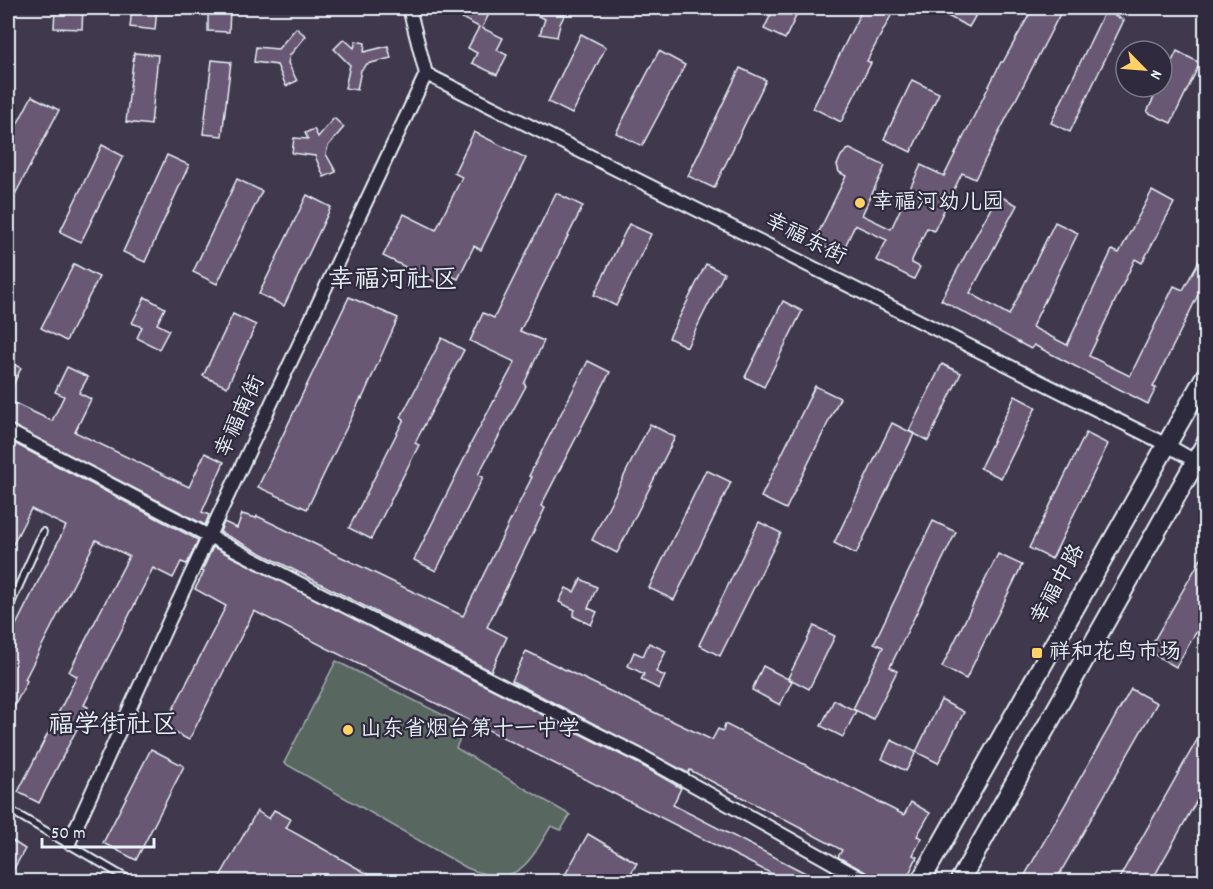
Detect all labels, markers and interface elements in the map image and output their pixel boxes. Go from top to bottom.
north arrow [1114,39,1174,99]
text: N [1143,66,1167,83]
place label: 幸福河幼儿园 [872,188,1004,219]
marker: 幸福河幼儿园 [853,196,867,210]
street label: 幸福东街 [759,206,851,274]
district label: 幸福河社区 [328,263,458,300]
street label: 幸福南街 [208,371,274,463]
street label: 幸福中路 [1024,539,1094,631]
place label: 祥和花鸟市场 [1049,638,1181,669]
marker: 祥和花鸟市场 [1030,646,1044,660]
district label: 福学街社区 [48,708,178,745]
place label: 山东省烟台第十一中学 [360,715,580,746]
marker: 山东省烟台第十一中学 [341,723,355,737]
scale bar [42,811,154,849]
text: 50 m [51,822,86,847]

